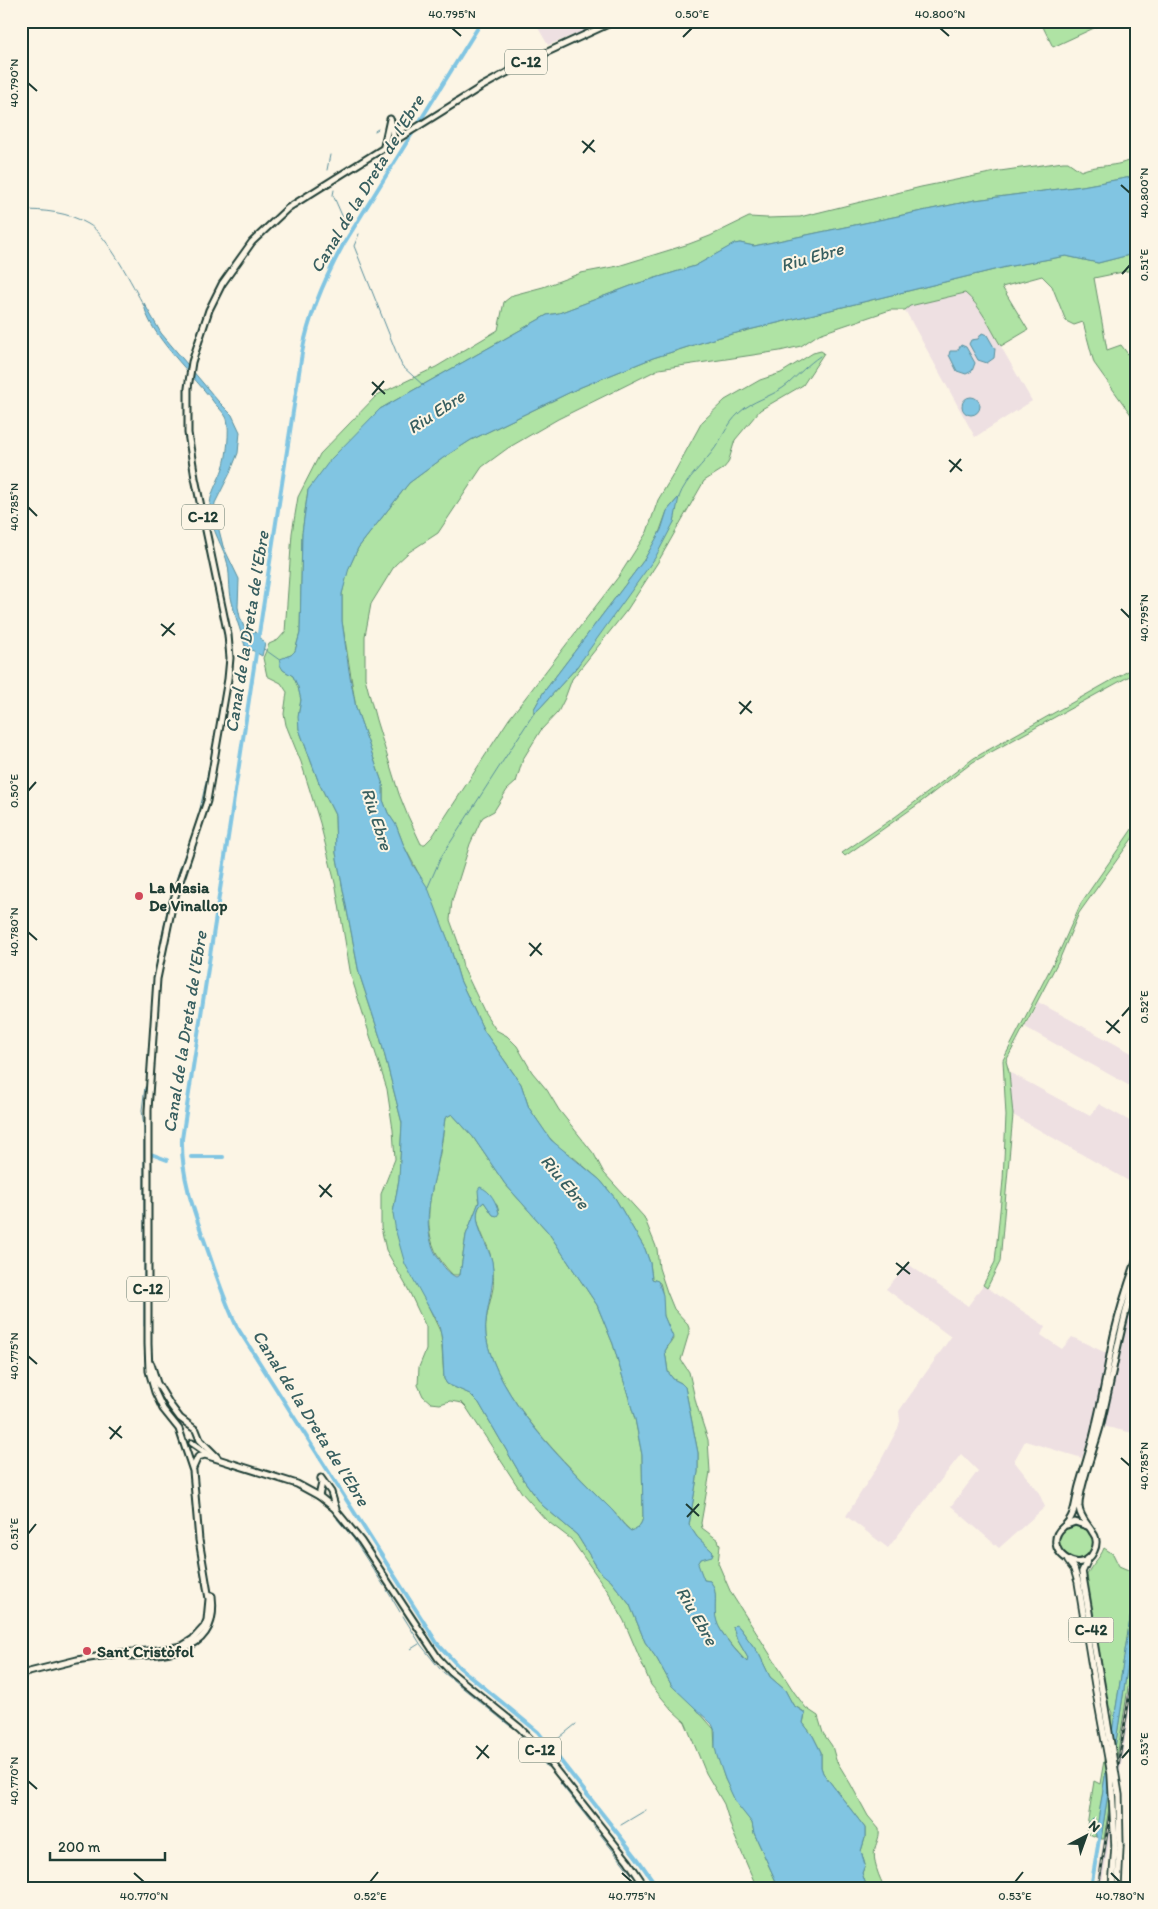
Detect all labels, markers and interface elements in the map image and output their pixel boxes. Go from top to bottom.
text: 40.795°N [428,7,476,21]
text: 0.50°E [675,7,709,21]
text: 40.800°N [915,7,965,21]
road number: C-12 [505,50,547,74]
text: 40.790°N [7,59,21,107]
water label: Canal de la Dreta de l'Ebre [305,90,430,277]
text: 40.800°N [1137,168,1151,218]
water label: Riu Ebre [778,237,847,276]
text: 0.51°E [1137,248,1151,281]
water label: Riu Ebre [403,385,470,439]
text: 40.785°N [7,483,21,531]
road number: C-12 [182,504,224,530]
water label: Canal de la Dreta de l'Ebre [220,528,274,734]
text: 40.795°N [1137,594,1151,642]
text: 0.50°E [7,774,21,808]
water label: Riu Ebre [357,785,398,854]
place label: La Masia De Vinallop [149,878,228,916]
marker: La Masia De Vinallop [133,890,145,902]
text: 40.780°N [7,907,21,957]
water label: Canal de la Dreta de l'Ebre [158,928,212,1134]
text: 0.52°E [1137,990,1151,1024]
water label: Riu Ebre [536,1150,595,1215]
road number: C-12 [127,1276,169,1302]
water label: Canal de la Dreta de l'Ebre [248,1326,375,1511]
text: 40.775°N [7,1332,21,1380]
text: 40.785°N [1137,1442,1151,1490]
text: 0.51°E [7,1517,21,1550]
water label: Riu Ebre [671,1583,723,1650]
road number: C-42 [1068,1618,1114,1642]
place label: Sant Cristòfol [97,1642,194,1661]
marker: Sant Cristòfol [81,1645,93,1657]
text: 0.53°E [1137,1732,1151,1766]
road number: C-12 [519,1738,561,1762]
text: 40.770°N [7,1757,21,1805]
north arrow [1060,1812,1110,1862]
text: N [1085,1817,1103,1836]
scale bar [50,1829,165,1861]
text: 200 m [58,1838,101,1856]
text: 40.770°N [120,1889,168,1903]
text: 0.52°E [353,1889,387,1903]
text: 40.775°N [608,1889,656,1903]
text: 0.53°E [998,1889,1032,1903]
text: 40.780°N [1095,1889,1145,1903]

